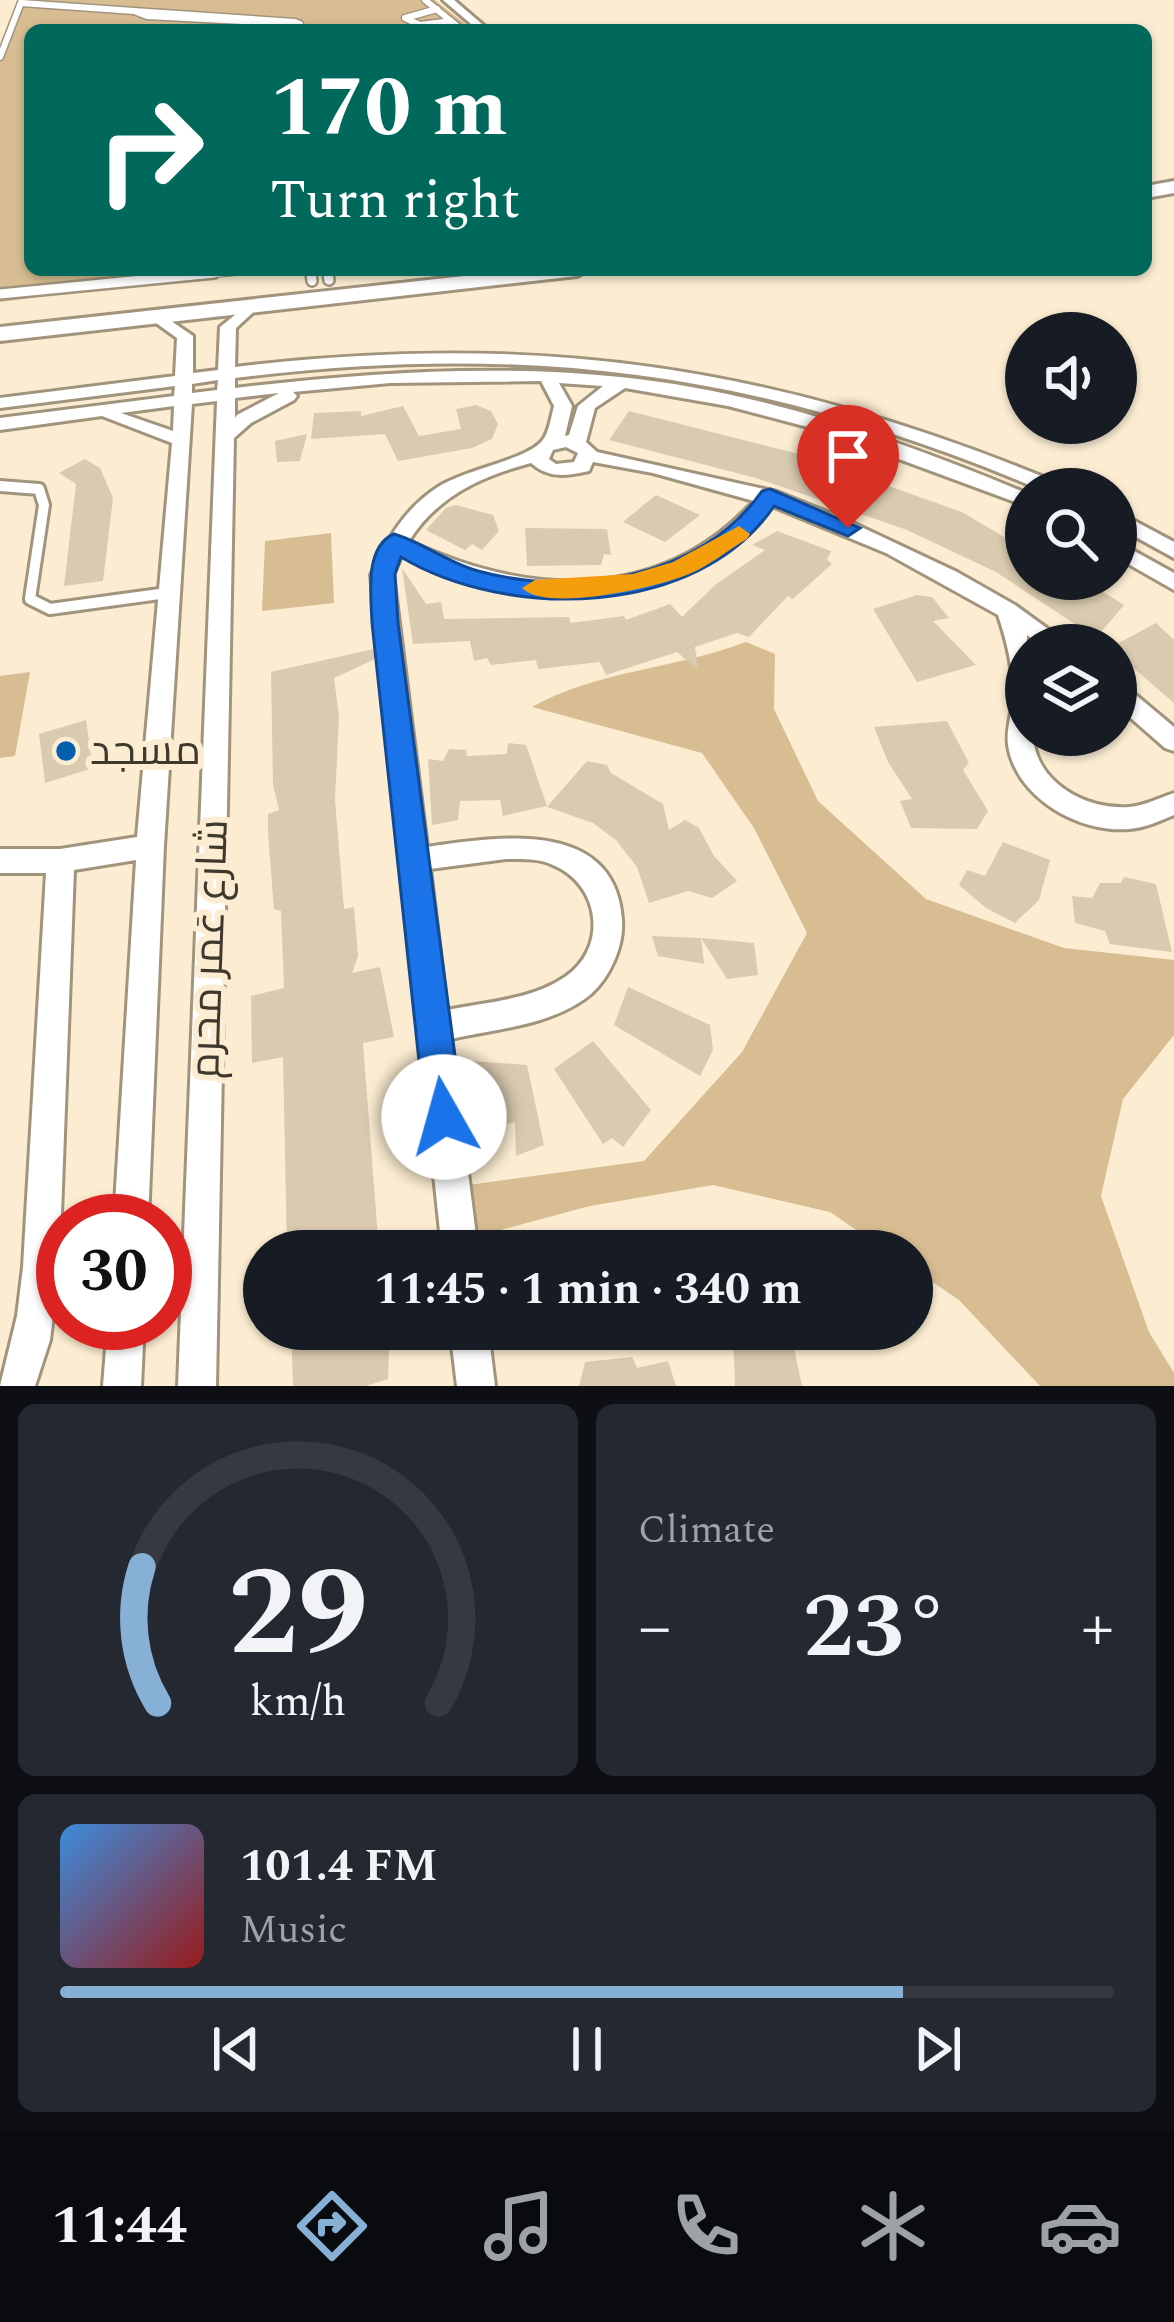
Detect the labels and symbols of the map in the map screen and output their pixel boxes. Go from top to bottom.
pin [797,405,899,528]
place label: مسجد [90,720,201,783]
marker: مسجد [53,738,79,764]
street label: شارع عَمر محرم [174,818,246,1080]
position arrow [381,1054,507,1180]
speed limit sign: 30 [36,1194,192,1350]

